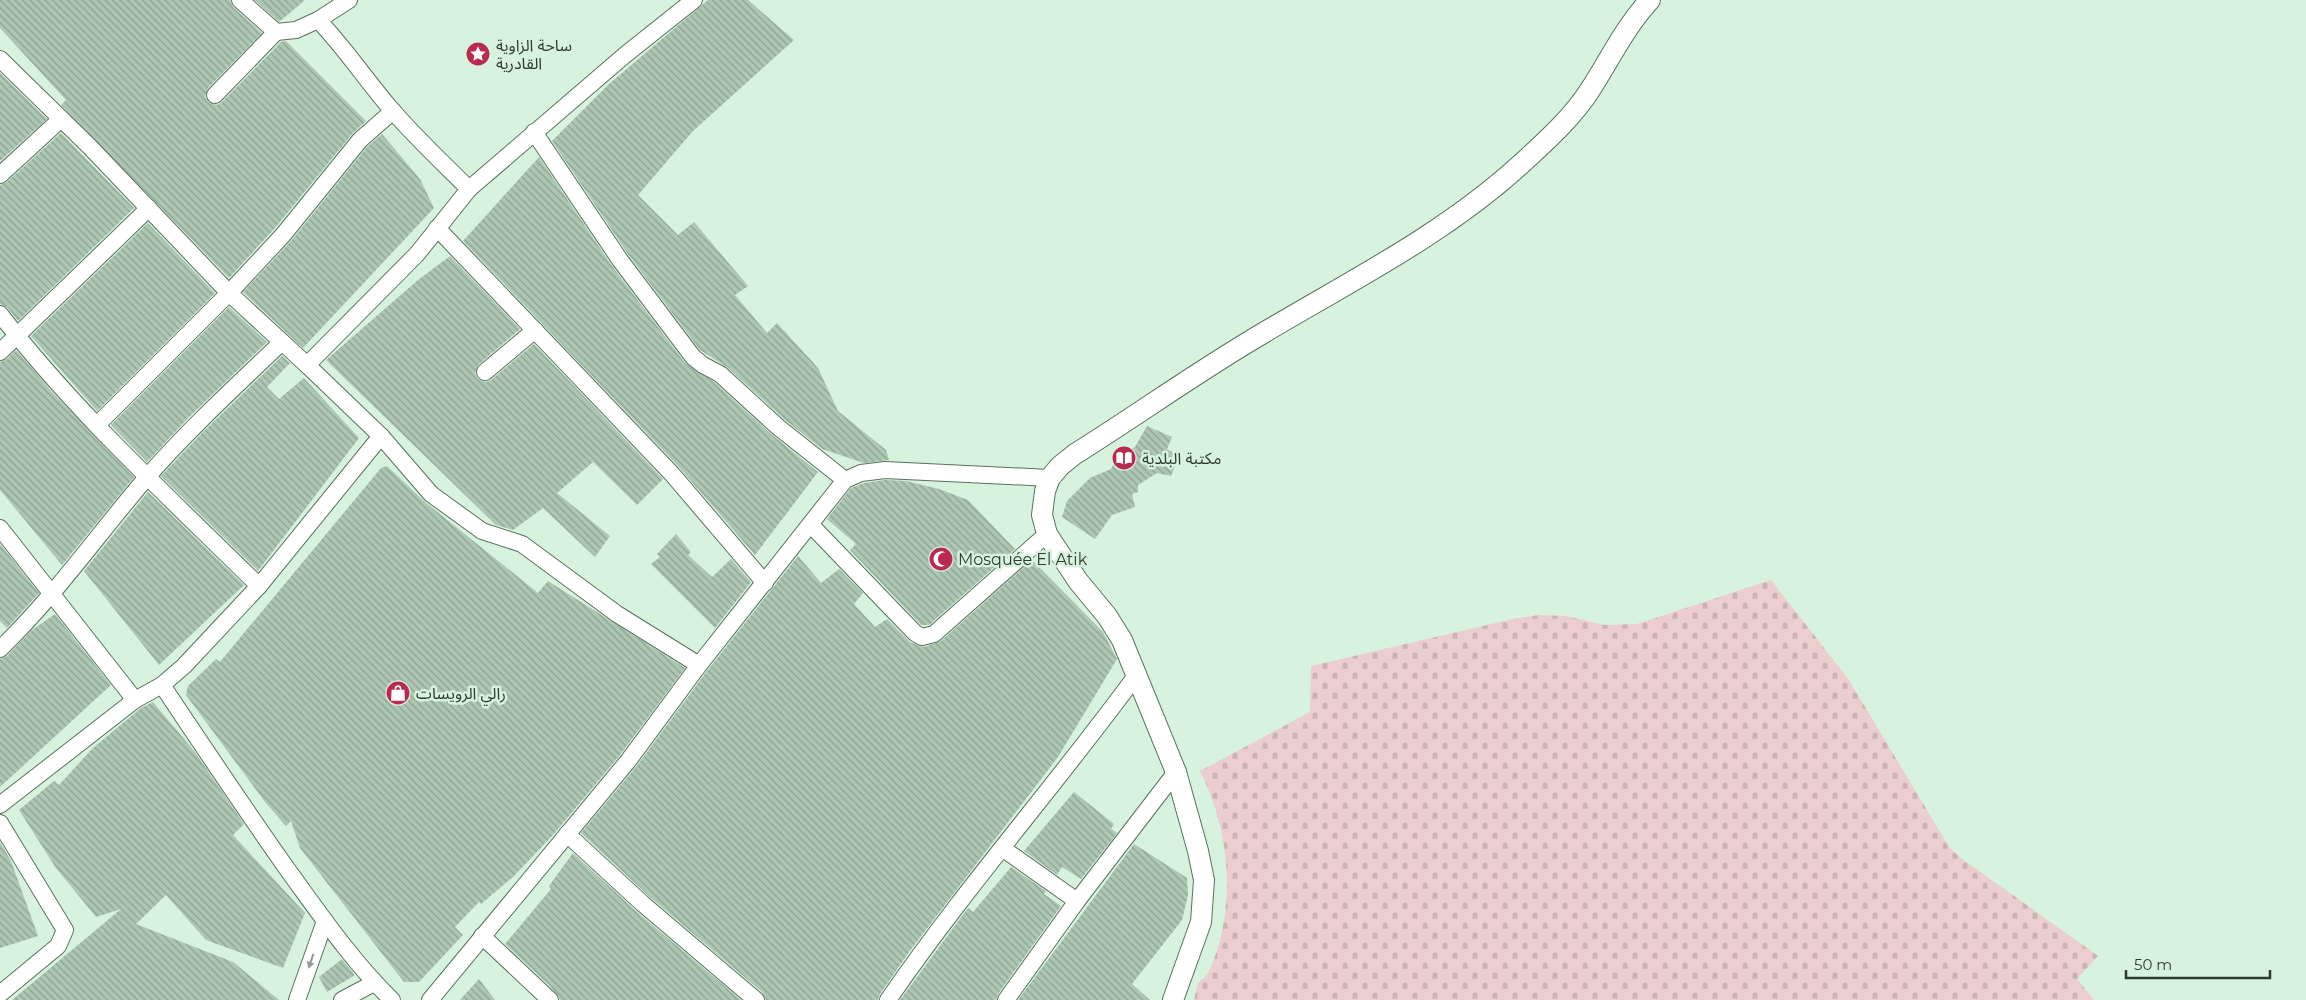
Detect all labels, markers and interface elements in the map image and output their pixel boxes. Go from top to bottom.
place label: ساحة الزاوية القادرية [496,36,572,73]
place icon: ساحة الزاوية القادرية [465,41,491,67]
library icon: مكتبة البلدية [1111,445,1137,471]
place label: مكتبة البلدية [1142,449,1221,468]
mosque icon: Mosquée El Atik [928,546,954,572]
place label: Mosquée El Atik [958,550,1088,569]
shop icon: رالي الرويسات [385,680,411,706]
place label: رالي الرويسات [416,684,506,706]
scale bar [2126,948,2270,980]
one-way arrow [307,953,314,968]
text: 50 m [2134,955,2172,974]

